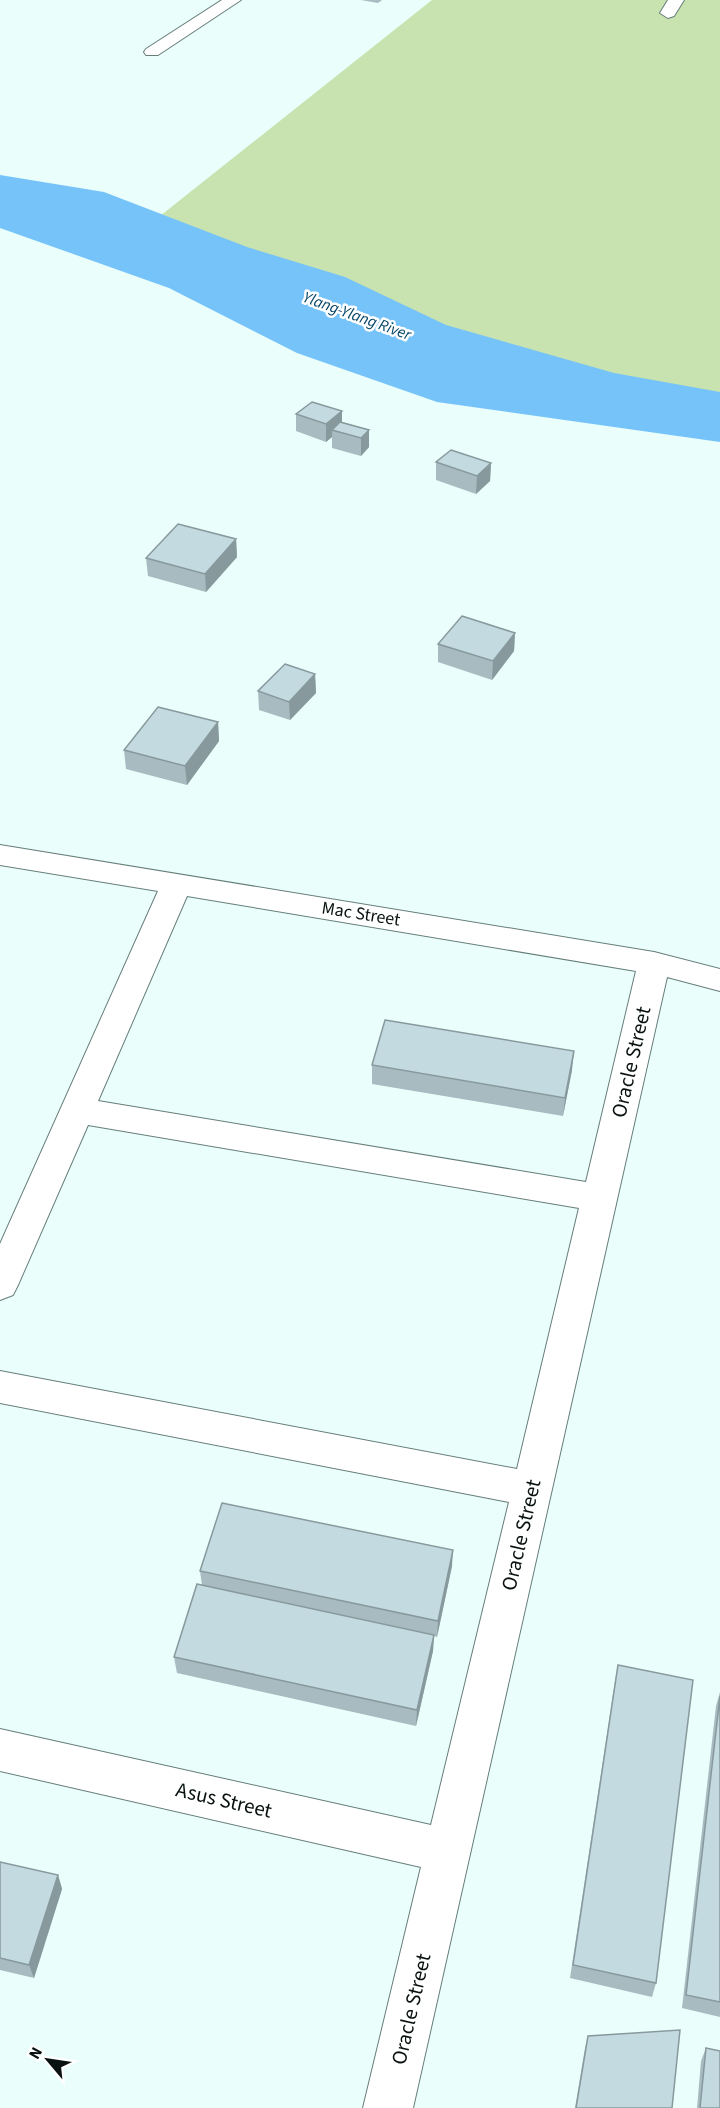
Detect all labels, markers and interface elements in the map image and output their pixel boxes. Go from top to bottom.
water label: Ylang-Ylang River [300,286,415,346]
street label: Mac Street [320,895,402,933]
street label: Oracle Street [604,1003,658,1121]
street label: Oracle Street [494,1476,548,1594]
street label: Asus Street [173,1774,275,1826]
street label: Oracle Street [384,1950,438,2068]
north arrow [18,2030,78,2090]
text: N [24,2043,48,2063]

